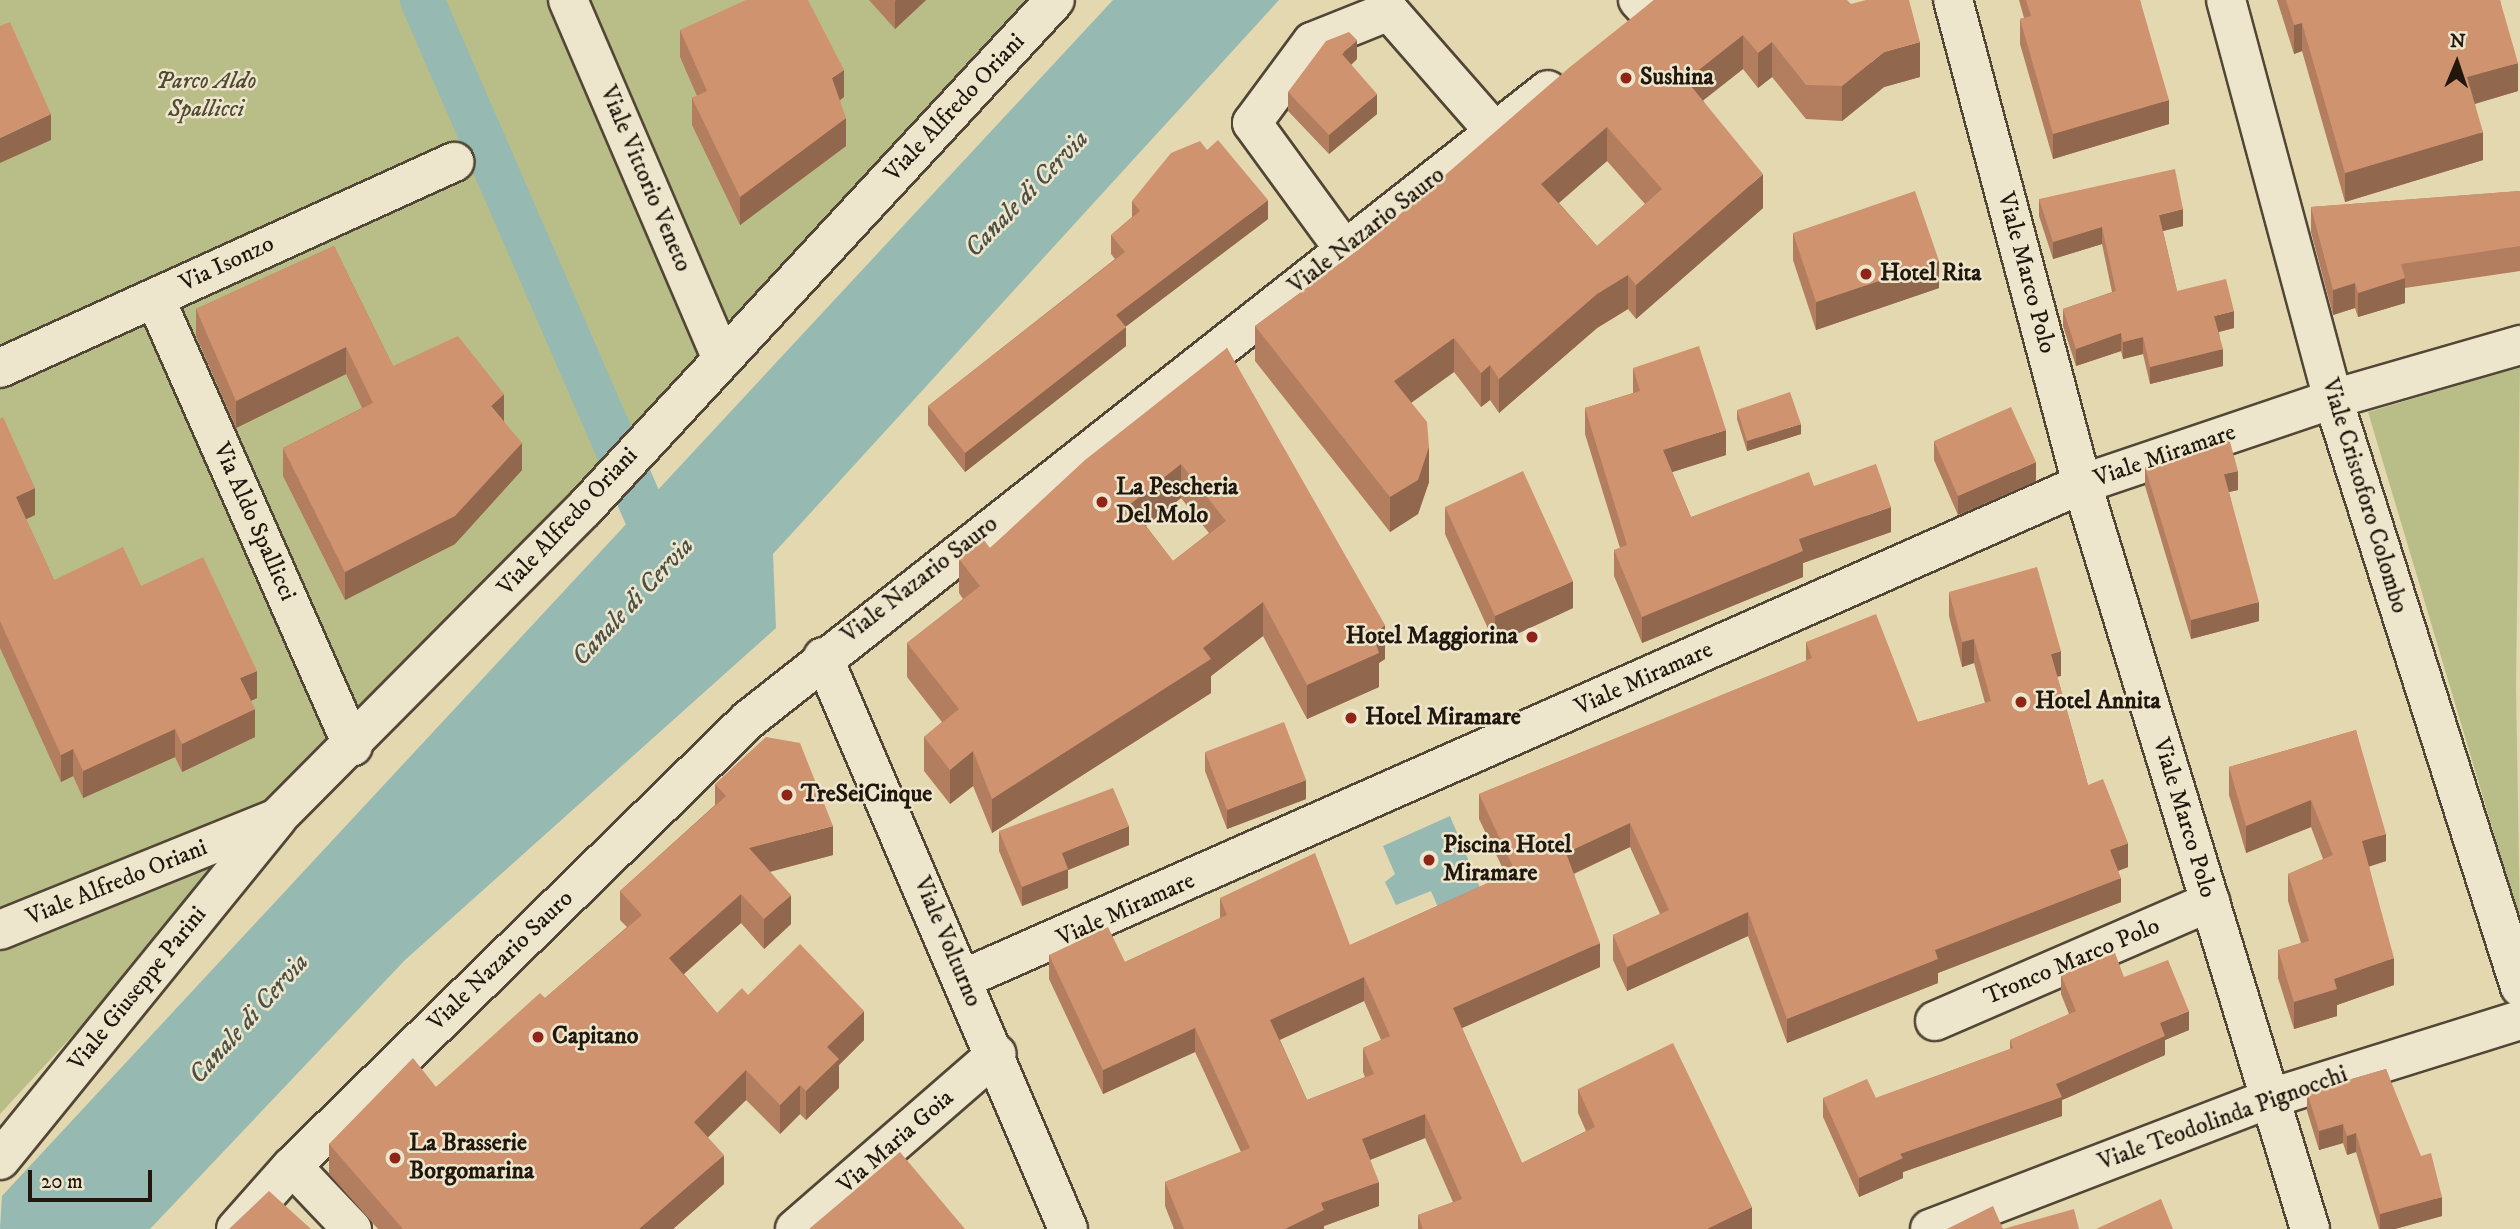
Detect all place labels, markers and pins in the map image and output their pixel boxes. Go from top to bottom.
place label: Sushina [1640,64,1714,92]
marker: Sushina [1618,70,1634,86]
place label: Hotel Rita [1880,260,1981,288]
marker: Hotel Rita [1858,266,1874,282]
place label: La Pescheria Del Molo [1116,474,1238,530]
marker: La Pescheria Del Molo [1094,494,1110,510]
place label: Hotel Maggiorina [1345,623,1518,651]
marker: Hotel Maggiorina [1524,629,1540,645]
place label: Hotel Annita [2035,688,2161,716]
marker: Hotel Annita [2013,694,2029,710]
place label: Hotel Miramare [1365,704,1521,732]
marker: Hotel Miramare [1343,710,1359,726]
place label: TreSeiCinque [801,781,932,809]
marker: TreSeiCinque [779,787,795,803]
place label: Piscina Hotel Miramare [1443,832,1572,888]
marker: Piscina Hotel Miramare [1421,852,1437,868]
place label: Capitano [552,1023,638,1051]
marker: Capitano [530,1029,546,1045]
place label: La Brasserie Borgomarina [409,1130,534,1186]
marker: La Brasserie Borgomarina [387,1150,403,1166]

